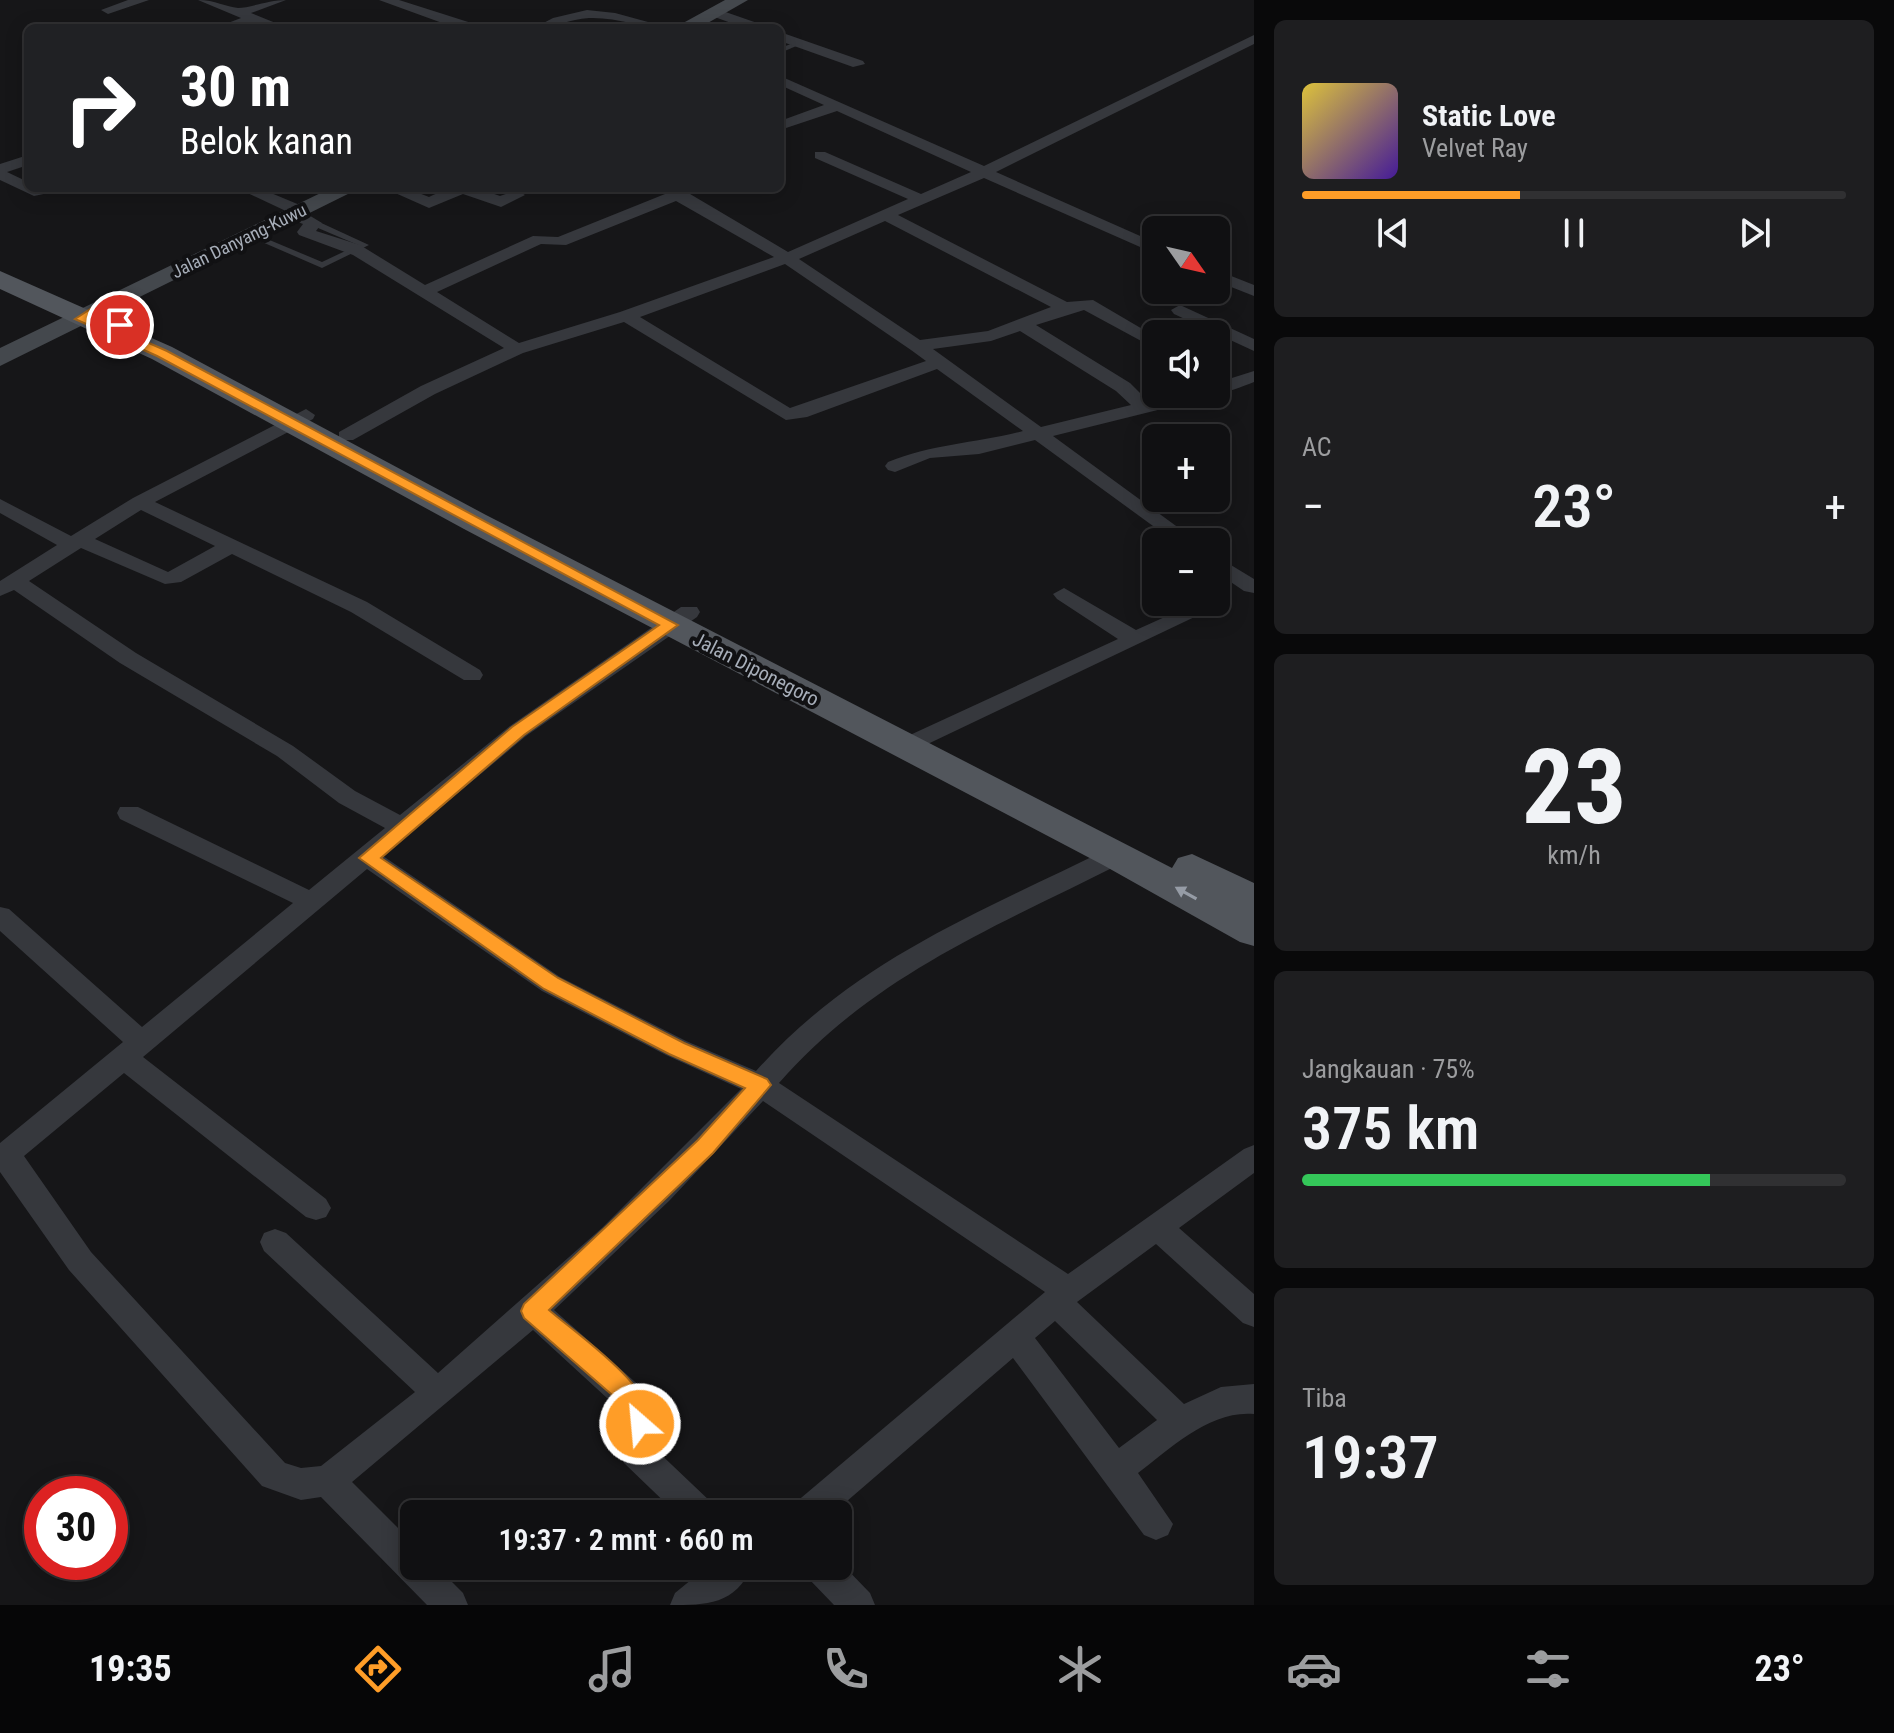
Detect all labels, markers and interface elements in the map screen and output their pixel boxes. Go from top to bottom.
text: 30 m [180,54,291,120]
icon: right [48,56,152,160]
text: Static Love [1422,98,1556,133]
text: Belok kanan [180,121,353,163]
text: Velvet Ray [1422,133,1528,163]
street label: Jalan Danyang-Kuwu [168,199,310,282]
icon: previous [1371,211,1415,255]
icon: pause [1552,211,1596,255]
icon: next [1733,211,1777,255]
north arrow [1142,216,1230,304]
map controls [1142,216,1230,616]
pin [86,291,154,359]
icon: arrive [98,303,142,347]
button: sound [1142,320,1230,408]
button: + [1142,424,1230,512]
text: AC [1302,432,1332,462]
text: 23° [1532,471,1616,542]
text: − [1302,481,1324,533]
text: + [1824,481,1846,533]
button: − [1142,528,1230,616]
street label: Jalan Diponegoro [689,627,823,711]
text: 23 [1521,727,1627,848]
text: km/h [1547,840,1601,870]
one-way arrow [1175,886,1197,900]
text: Jangkauan · 75% [1302,1054,1475,1084]
text: 375 km [1302,1093,1479,1164]
position arrow [598,1382,682,1466]
text: Tiba [1302,1383,1347,1413]
text: 19:37 [1302,1422,1439,1493]
speed limit sign: 30 [24,1476,128,1580]
text: 19:37 · 2 mnt · 660 m [498,1522,754,1557]
icon: directions [350,1641,406,1697]
icon: music [584,1641,640,1697]
icon: phone [818,1641,874,1697]
icon: climate [1052,1641,1108,1697]
icon: car [1286,1641,1342,1697]
icon: filters [1520,1641,1576,1697]
text: 19:35 [89,1648,172,1690]
text: 23° [1754,1648,1805,1690]

